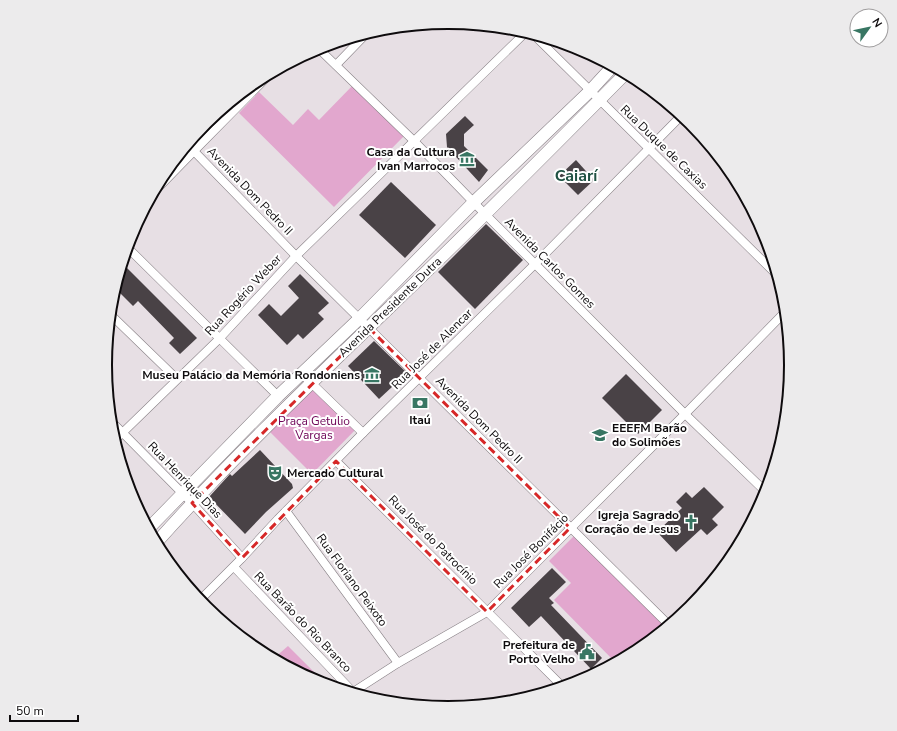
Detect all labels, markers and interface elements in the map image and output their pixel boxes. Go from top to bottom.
north arrow [849,8,889,48]
text: N [868,15,885,30]
street label: Rua Duque de Caxias [617,101,711,193]
street label: Avenida Dom Pedro II [204,143,296,239]
place label: Casa da Cultura Ivan Marrocos [366,144,455,174]
museum icon: Casa da Cultura Ivan Marrocos [458,150,476,168]
district label: Caiarí [555,165,598,187]
street label: Avenida Carlos Gomes [501,214,599,312]
street label: Rua Rogério Weber [201,250,285,339]
street label: Avenida Presidente Dutra [335,253,445,361]
street label: Rua José de Alencar [388,305,476,393]
museum icon: Museu Palácio da Memória Rondoniens [363,366,381,384]
place label: Museu Palácio da Memória Rondoniens [142,367,360,383]
street label: Avenida Dom Pedro II [432,373,526,467]
bank icon: Itaú [411,394,429,412]
place label: Itaú [409,412,431,428]
park label: Praça Getulio Vargas [278,413,350,443]
place label: EEEFM Barão do Solimões [612,420,687,450]
school or university icon: EEEFM Barão do Solimões [591,426,609,444]
street label: Rua Henrique Dias [144,438,226,522]
theatre icon: Mercado Cultural [266,464,284,482]
place label: Mercado Cultural [287,465,383,481]
street label: Rua José do Patrocínio [385,492,481,588]
place label: Igreja Sagrado Coração de Jesus [584,507,679,537]
street label: Rua José Bonifácio [490,510,572,592]
church icon: Igreja Sagrado Coração de Jesus [682,513,700,531]
street label: Rua Floriano Peixoto [313,530,391,630]
street label: Rua Barão do Rio Branco [251,568,356,676]
place label: Prefeitura de Porto Velho [503,637,575,667]
public building icon: Prefeitura de Porto Velho [578,643,596,661]
scale bar [10,697,78,723]
text: 50 m [16,703,44,719]

